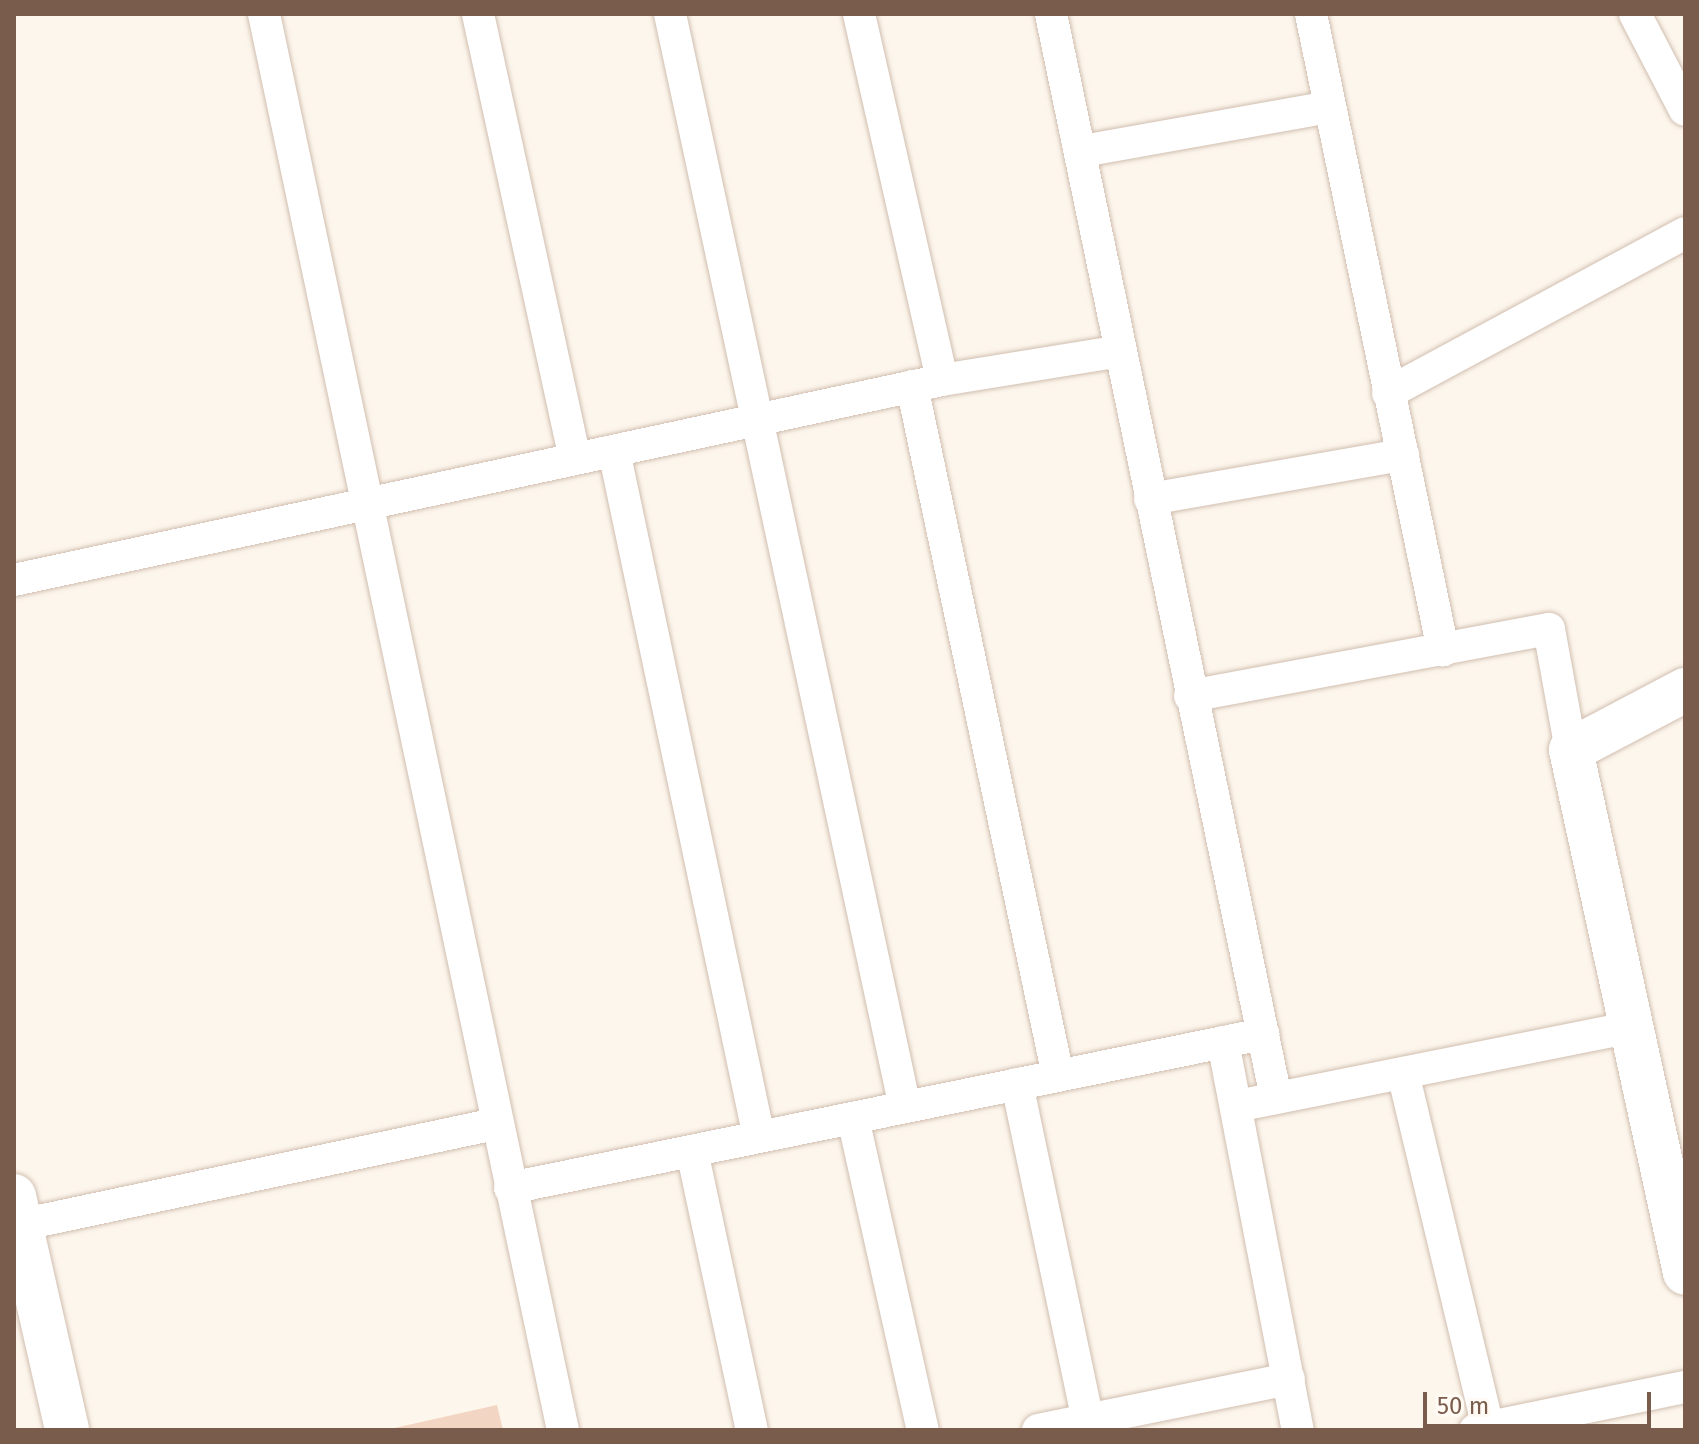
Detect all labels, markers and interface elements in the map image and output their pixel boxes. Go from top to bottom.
scale bar [1427,1376,1655,1426]
text: 50 m [1437,1392,1489,1420]

